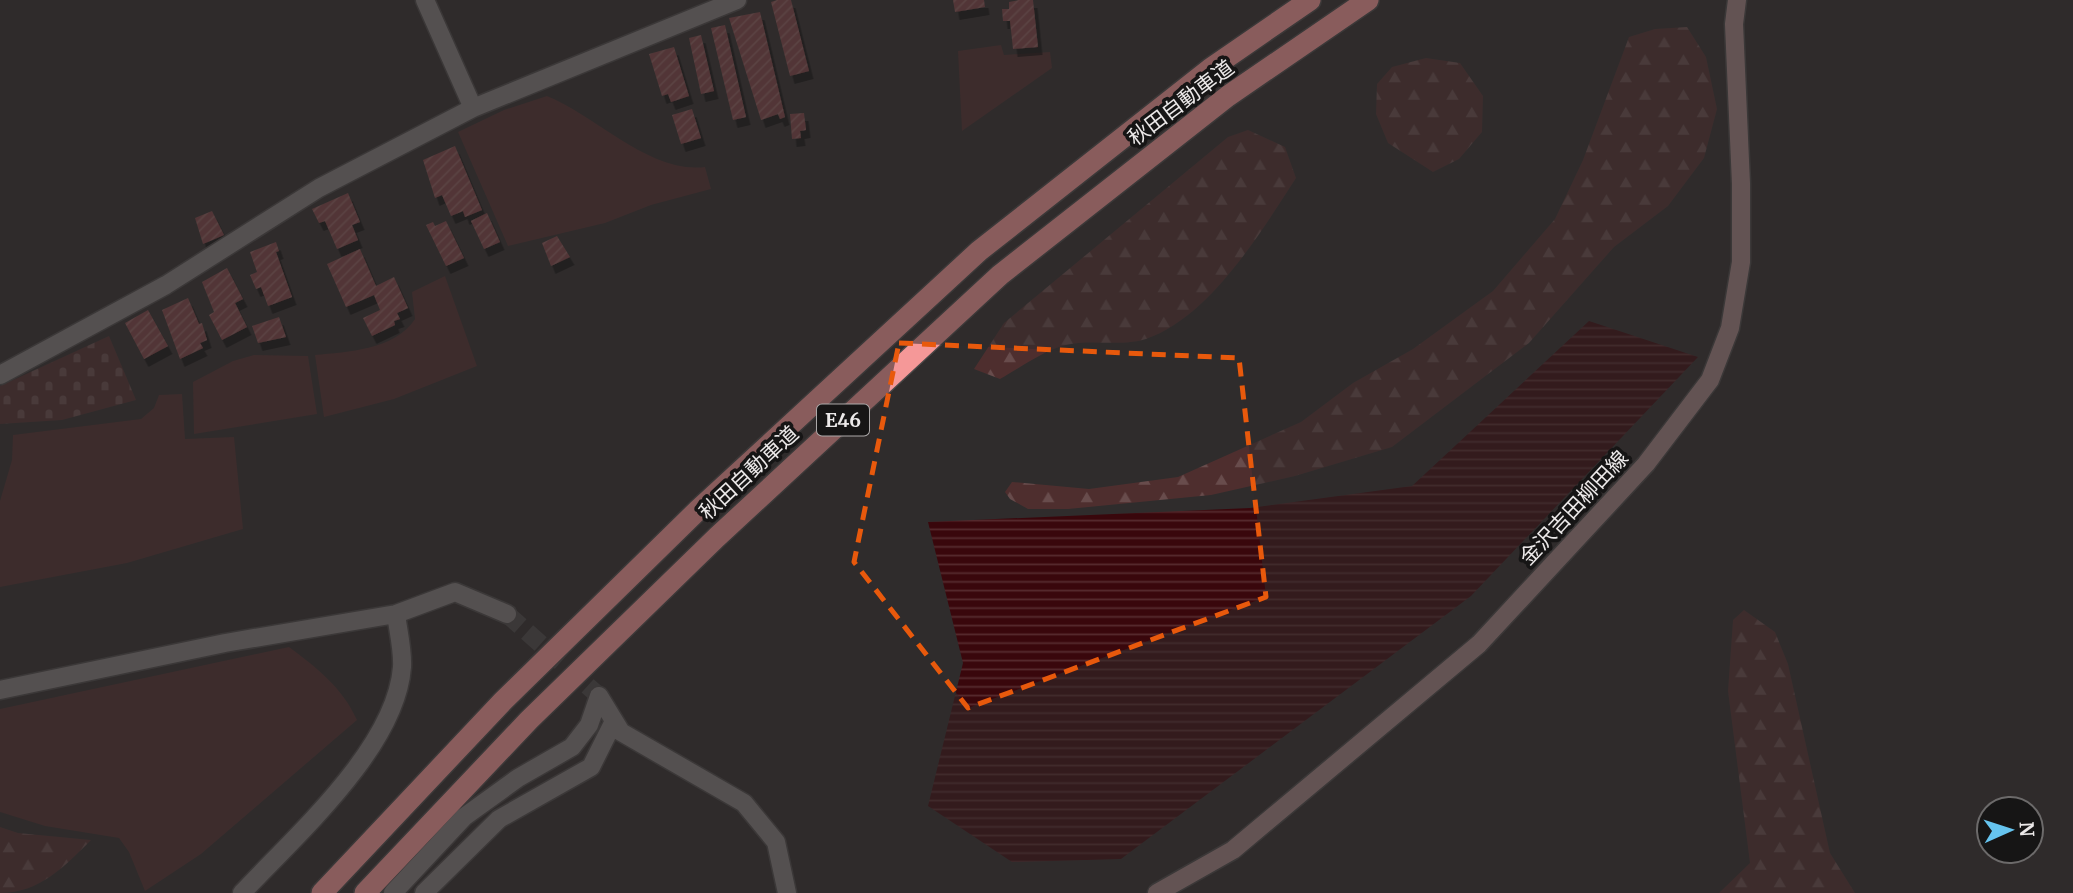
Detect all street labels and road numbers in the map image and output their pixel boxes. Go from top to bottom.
street label: 秋田自動車道 [1122,54,1239,151]
road number: E46 [817,404,869,436]
street label: 秋田自動車道 [693,420,804,525]
street label: 金沢吉田柳田線 [1514,445,1634,571]

